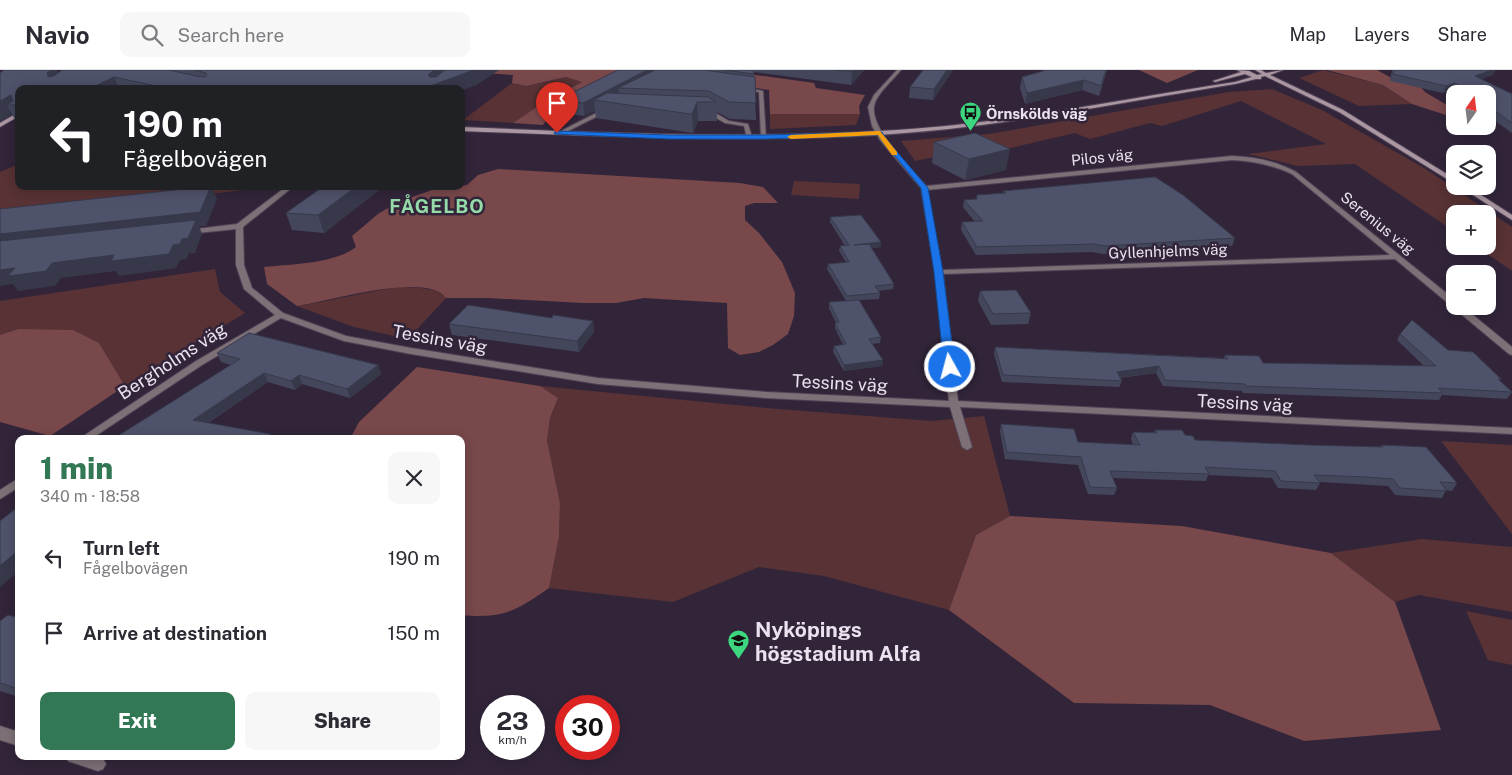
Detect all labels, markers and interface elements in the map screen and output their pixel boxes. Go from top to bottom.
search box [120,12,470,57]
text: Navio [25,21,90,49]
icon: search [138,21,166,49]
text: Search here [178,24,284,46]
text: Map [1290,24,1326,45]
text: Layers [1354,24,1410,45]
text: Share [1438,24,1487,45]
pin [536,82,578,133]
north arrow [1446,85,1496,135]
map controls [1446,85,1496,315]
icon: arrive [543,89,571,117]
bus stop icon: Örnskölds väg [958,101,982,132]
text: 190 m [123,104,223,145]
icon: left [40,105,105,170]
place label: Örnskölds väg [986,105,1088,122]
street label: Pilos väg [1070,145,1134,169]
button: layers [1446,145,1496,195]
text: Fågelbovägen [123,146,267,172]
street label: Serenius väg [1338,188,1418,258]
district label: FÅGELBO [389,194,485,217]
button: + [1446,205,1496,255]
street label: Gyllenhjelms väg [1108,240,1228,262]
button: − [1446,265,1496,315]
street label: Bergholms väg [114,318,230,404]
street label: Tessins väg [391,320,489,358]
position arrow [923,340,975,392]
street label: Tessins väg [792,370,888,396]
street label: Tessins väg [1197,390,1293,416]
text: 1 min [40,450,113,486]
button: close [388,452,440,504]
text: 340 m · 18:58 [40,487,140,506]
text: Turn left [83,537,160,559]
icon: left [40,544,68,572]
text: 190 m [388,547,440,569]
text: Fågelbovägen [83,559,188,578]
place label: Nyköpings högstadium Alfa [755,617,921,666]
icon: arrive [40,619,68,647]
text: Arrive at destination [83,622,267,644]
text: 150 m [387,622,440,644]
school or university icon: Nyköpings högstadium Alfa [727,629,751,660]
button: Exit [40,692,235,750]
button: Share [245,692,440,750]
speed limit sign: 30 [555,695,620,760]
text: 23 [496,706,529,736]
text: km/h [498,733,527,747]

